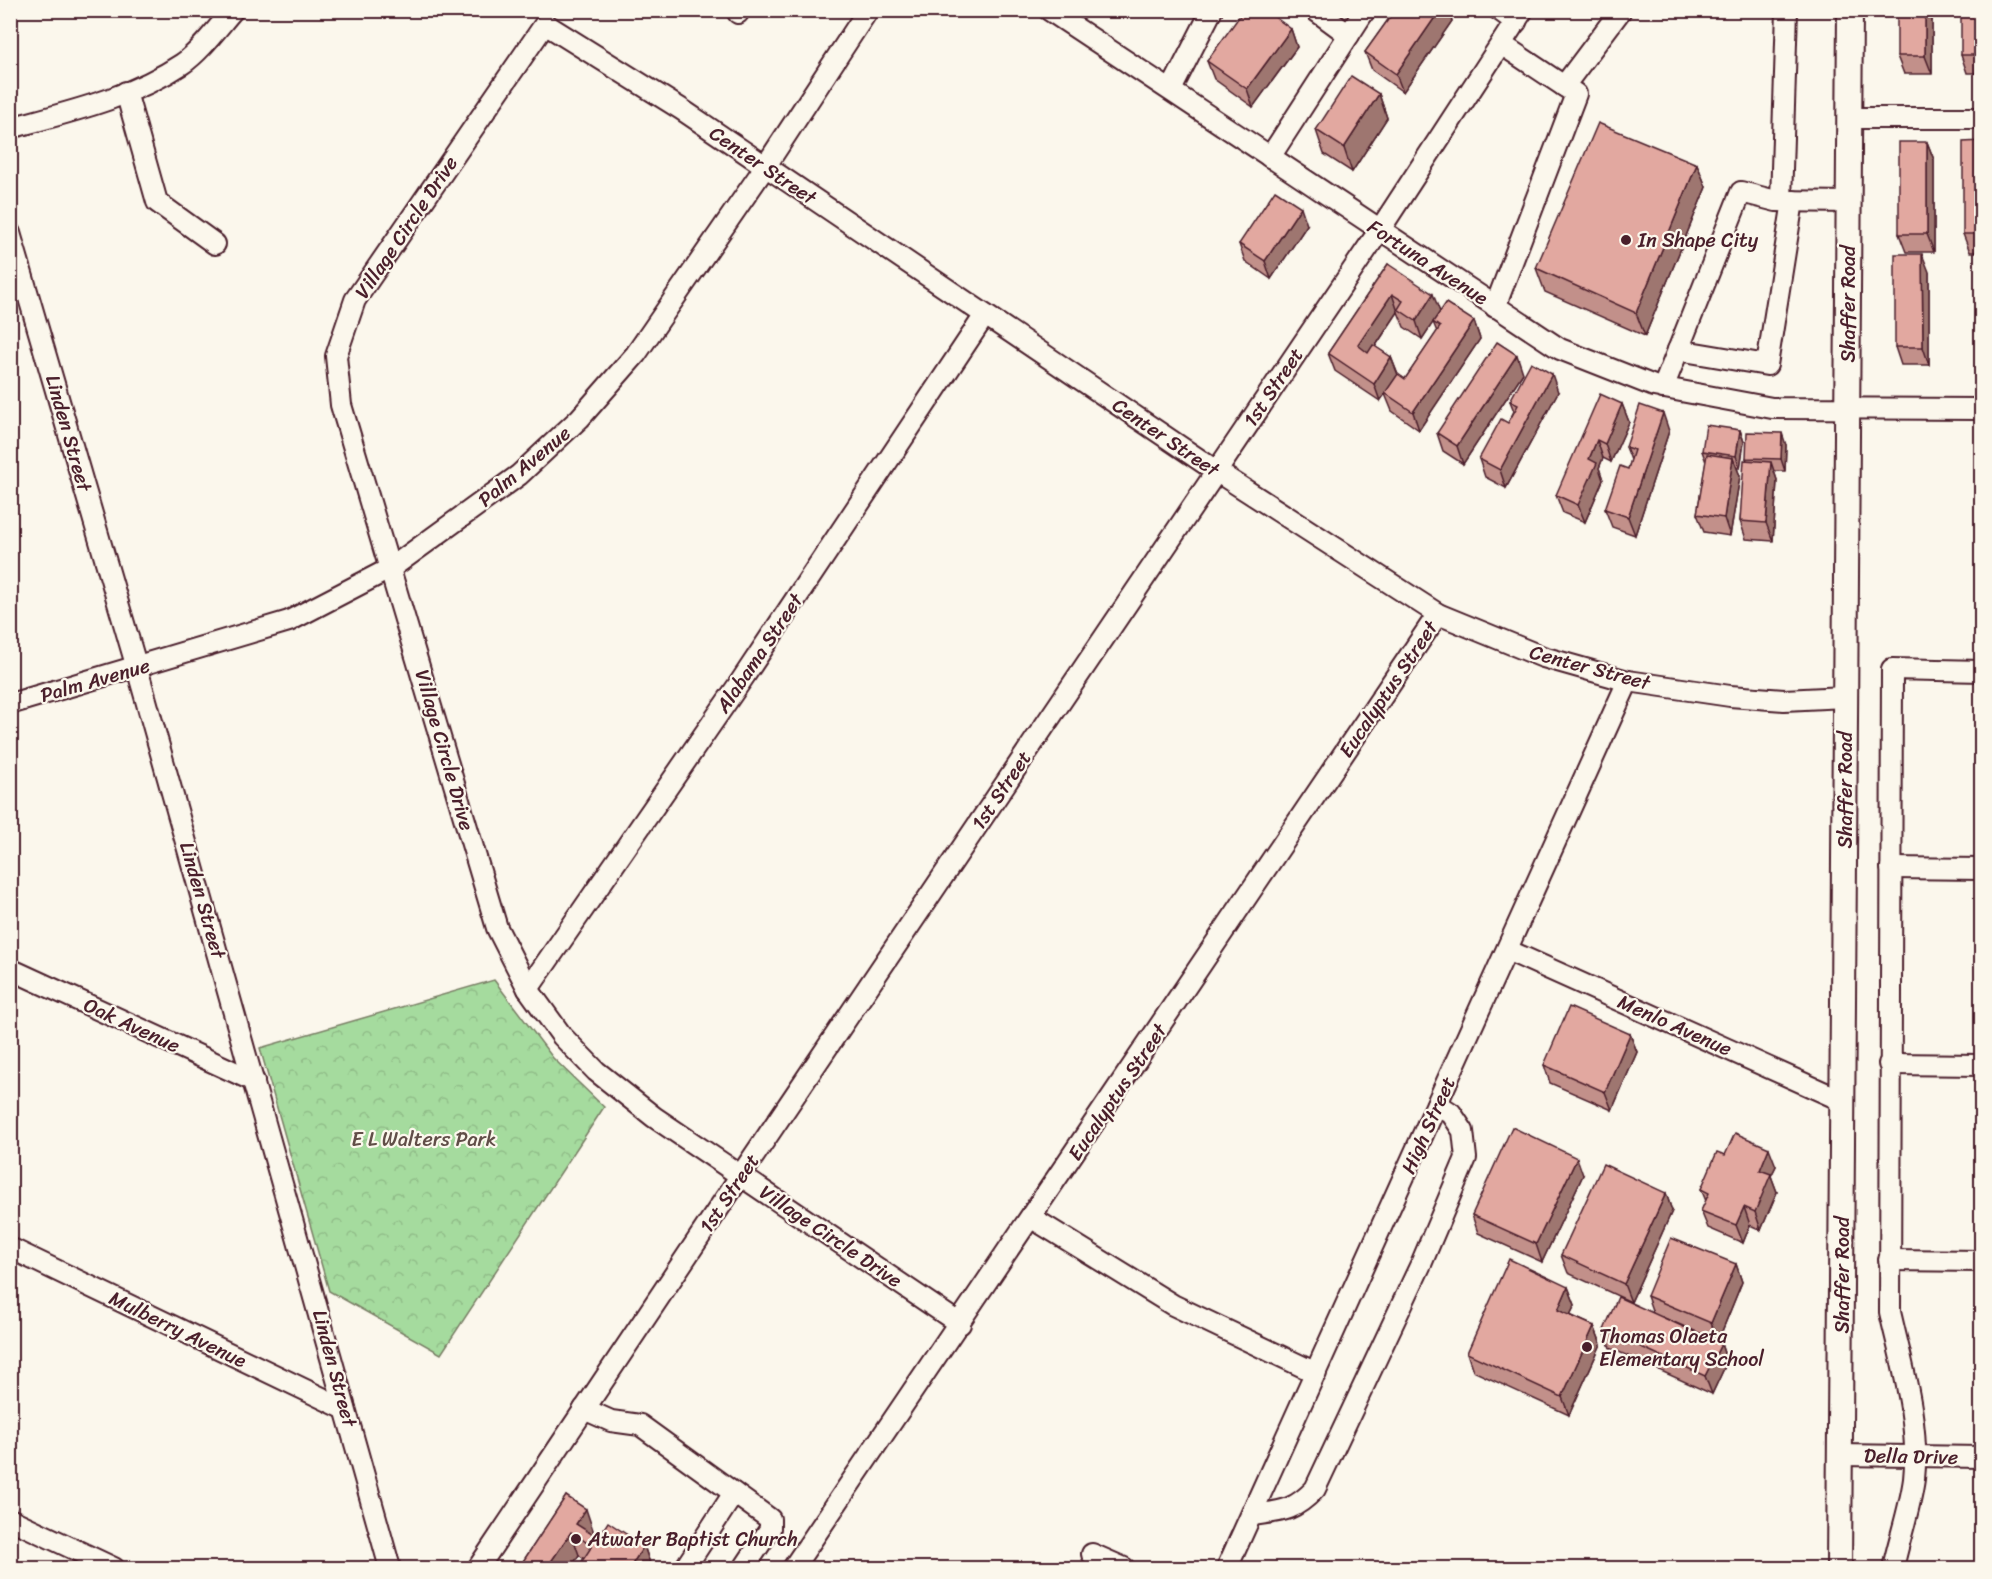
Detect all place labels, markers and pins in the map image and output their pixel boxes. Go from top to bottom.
place label: In Shape City [1637,223,1759,258]
marker: In Shape City [1619,233,1633,247]
place label: Thomas Olaeta Elementary School [1599,1319,1764,1377]
marker: Thomas Olaeta Elementary School [1580,1340,1594,1354]
place label: Atwater Baptist Church [587,1522,798,1557]
marker: Atwater Baptist Church [569,1532,583,1546]

